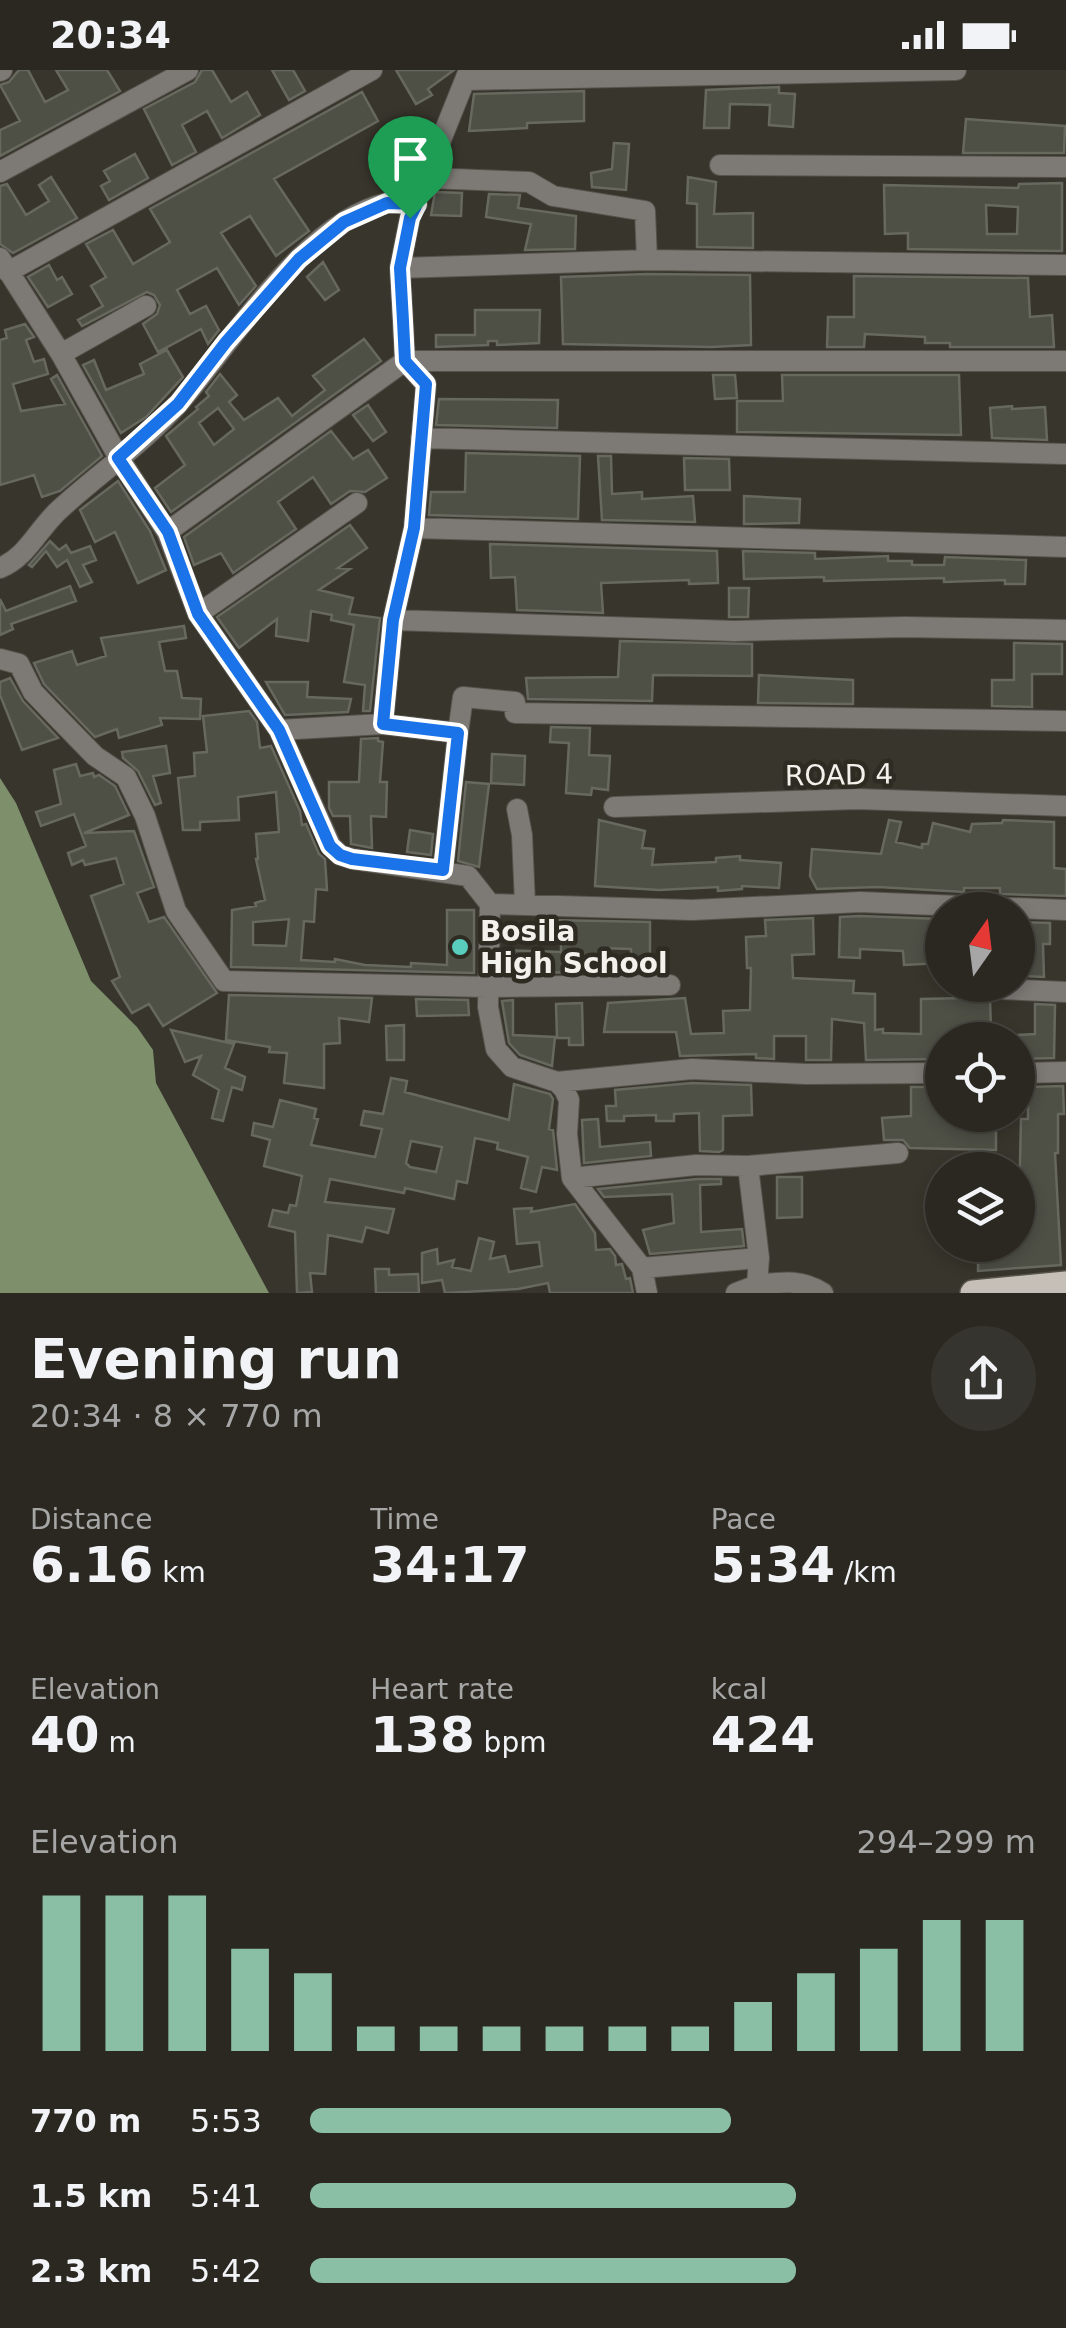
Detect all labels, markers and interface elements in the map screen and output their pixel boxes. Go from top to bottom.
text: 20:34 [50,13,171,57]
pin [368,116,453,219]
icon: arrive [383,131,438,186]
street label: ROAD 4 [785,758,893,792]
north arrow [925,892,1035,1002]
map controls [925,892,1035,1262]
place label: Bosila High School [480,915,668,980]
marker: Bosila High School [449,936,471,958]
button: locate [925,1022,1035,1132]
button: layers [925,1152,1035,1262]
button: share [931,1326,1036,1431]
text: Evening run [30,1327,402,1391]
text: 20:34 · 8 × 770 m [30,1397,323,1435]
text: Distance [30,1503,152,1536]
text: Time [370,1503,439,1536]
text: Pace [711,1503,776,1536]
text: 6.16 [30,1536,153,1594]
text: 34:17 [370,1536,529,1594]
text: 5:34 [711,1536,835,1594]
text: km [153,1556,206,1589]
text: /km [835,1556,897,1589]
text: Elevation [30,1673,160,1706]
text: Heart rate [370,1673,514,1706]
text: kcal [711,1673,767,1706]
text: 40 [30,1706,100,1764]
text: 138 [370,1706,475,1764]
text: 424 [711,1706,815,1764]
text: m [100,1726,136,1759]
text: bpm [475,1726,546,1759]
text: Elevation [30,1823,179,1861]
text: 294–299 m [857,1823,1036,1861]
text: 770 m [30,2102,141,2140]
text: 5:53 [190,2102,262,2140]
text: 1.5 km [30,2177,152,2215]
text: 5:41 [190,2177,262,2215]
text: 2.3 km [30,2252,152,2290]
text: 5:42 [190,2252,262,2290]

